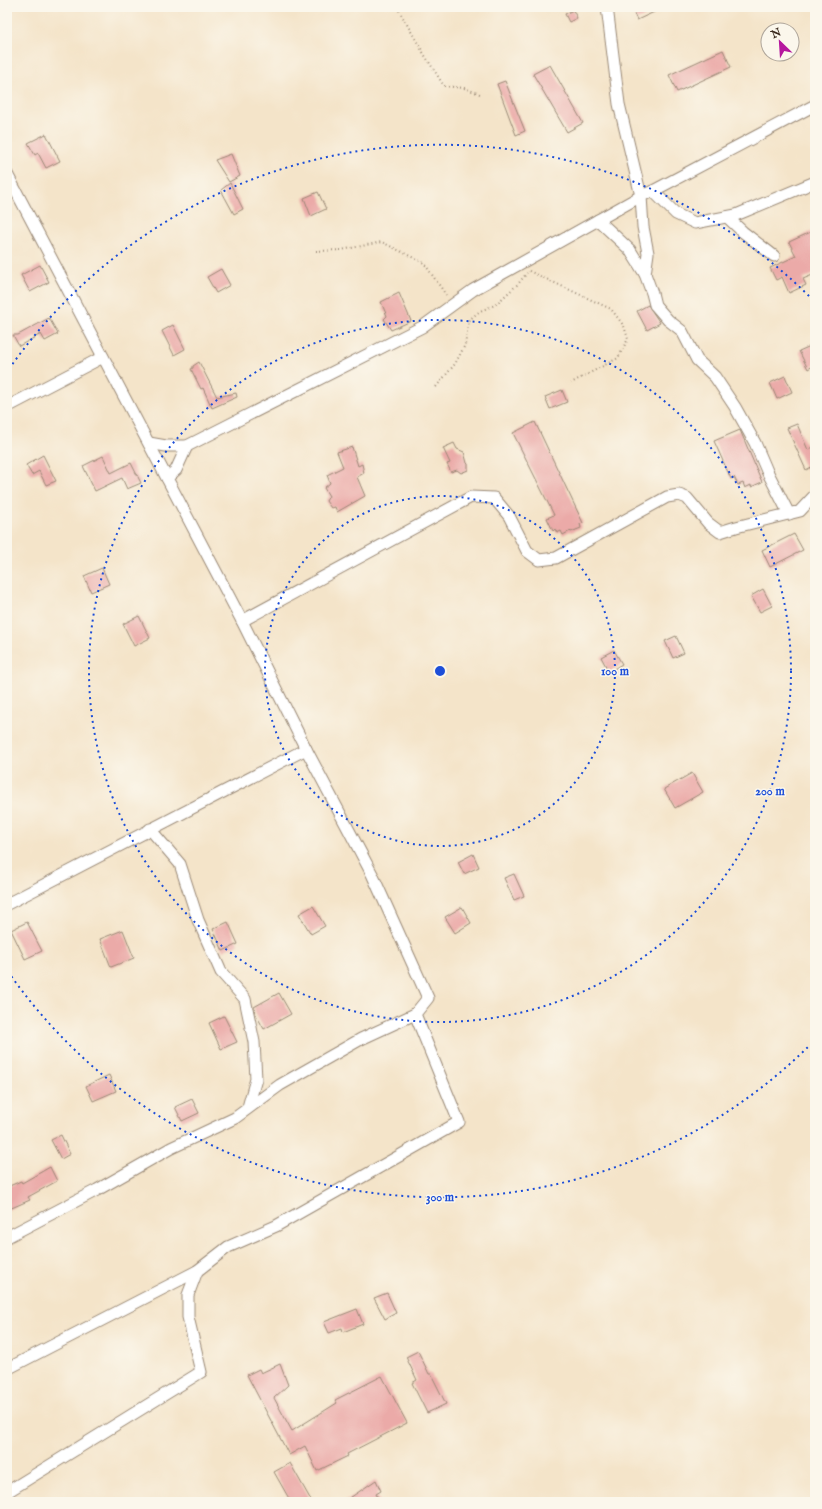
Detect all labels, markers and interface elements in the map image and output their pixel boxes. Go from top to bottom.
north arrow [760,22,800,62]
text: N [768,25,784,43]
centre of rings [433,664,447,678]
text: 100 m [601,664,630,679]
text: 200 m [755,784,785,799]
text: 300 m [426,1190,455,1205]

